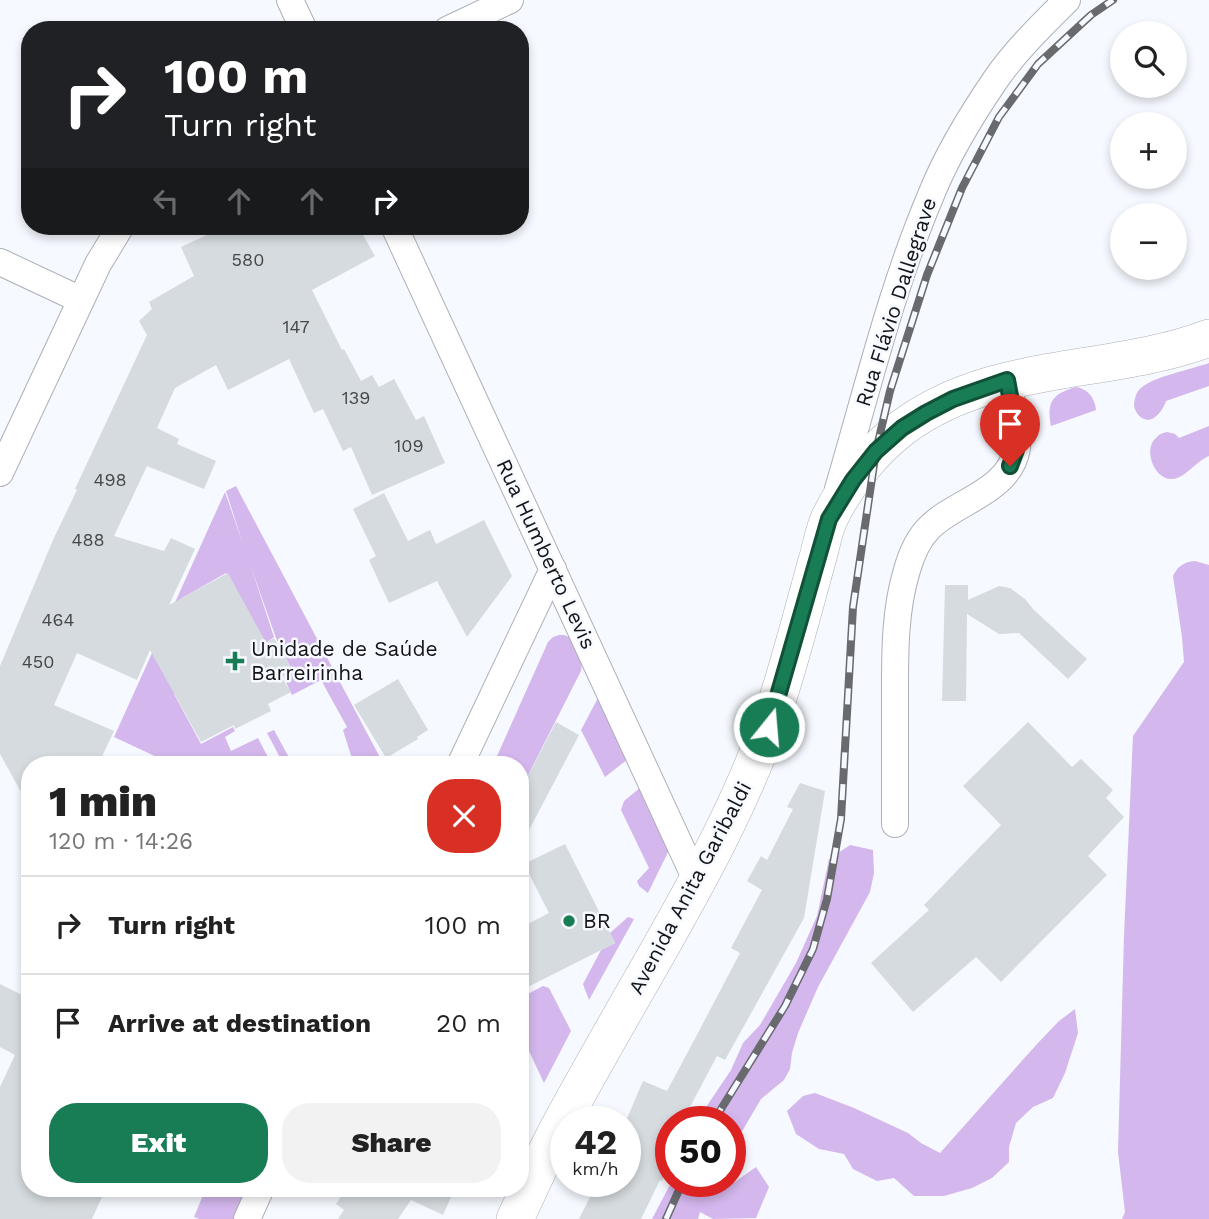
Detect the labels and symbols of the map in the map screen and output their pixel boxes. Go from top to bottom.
street label: Rua Flávio Dallegrave [850,194,941,410]
house number: 580 [232,249,264,270]
house number: 147 [282,316,310,337]
house number: 139 [342,387,370,408]
pin [980,394,1040,466]
house number: 109 [394,435,424,456]
street label: Rua Humberto Levis [491,455,602,653]
house number: 498 [93,469,127,490]
house number: 488 [71,529,105,550]
house number: 464 [42,609,74,630]
place label: Unidade de Saúde Barreirinha [251,636,438,685]
house number: 450 [22,651,54,672]
marker: Unidade de Saúde Barreirinha [225,651,245,671]
position arrow [732,690,806,764]
street label: Avenida Anita Garibaldi [623,777,756,998]
place label: BR [583,908,611,933]
marker: BR [561,913,577,929]
speed limit sign: 50 [655,1106,746,1197]

